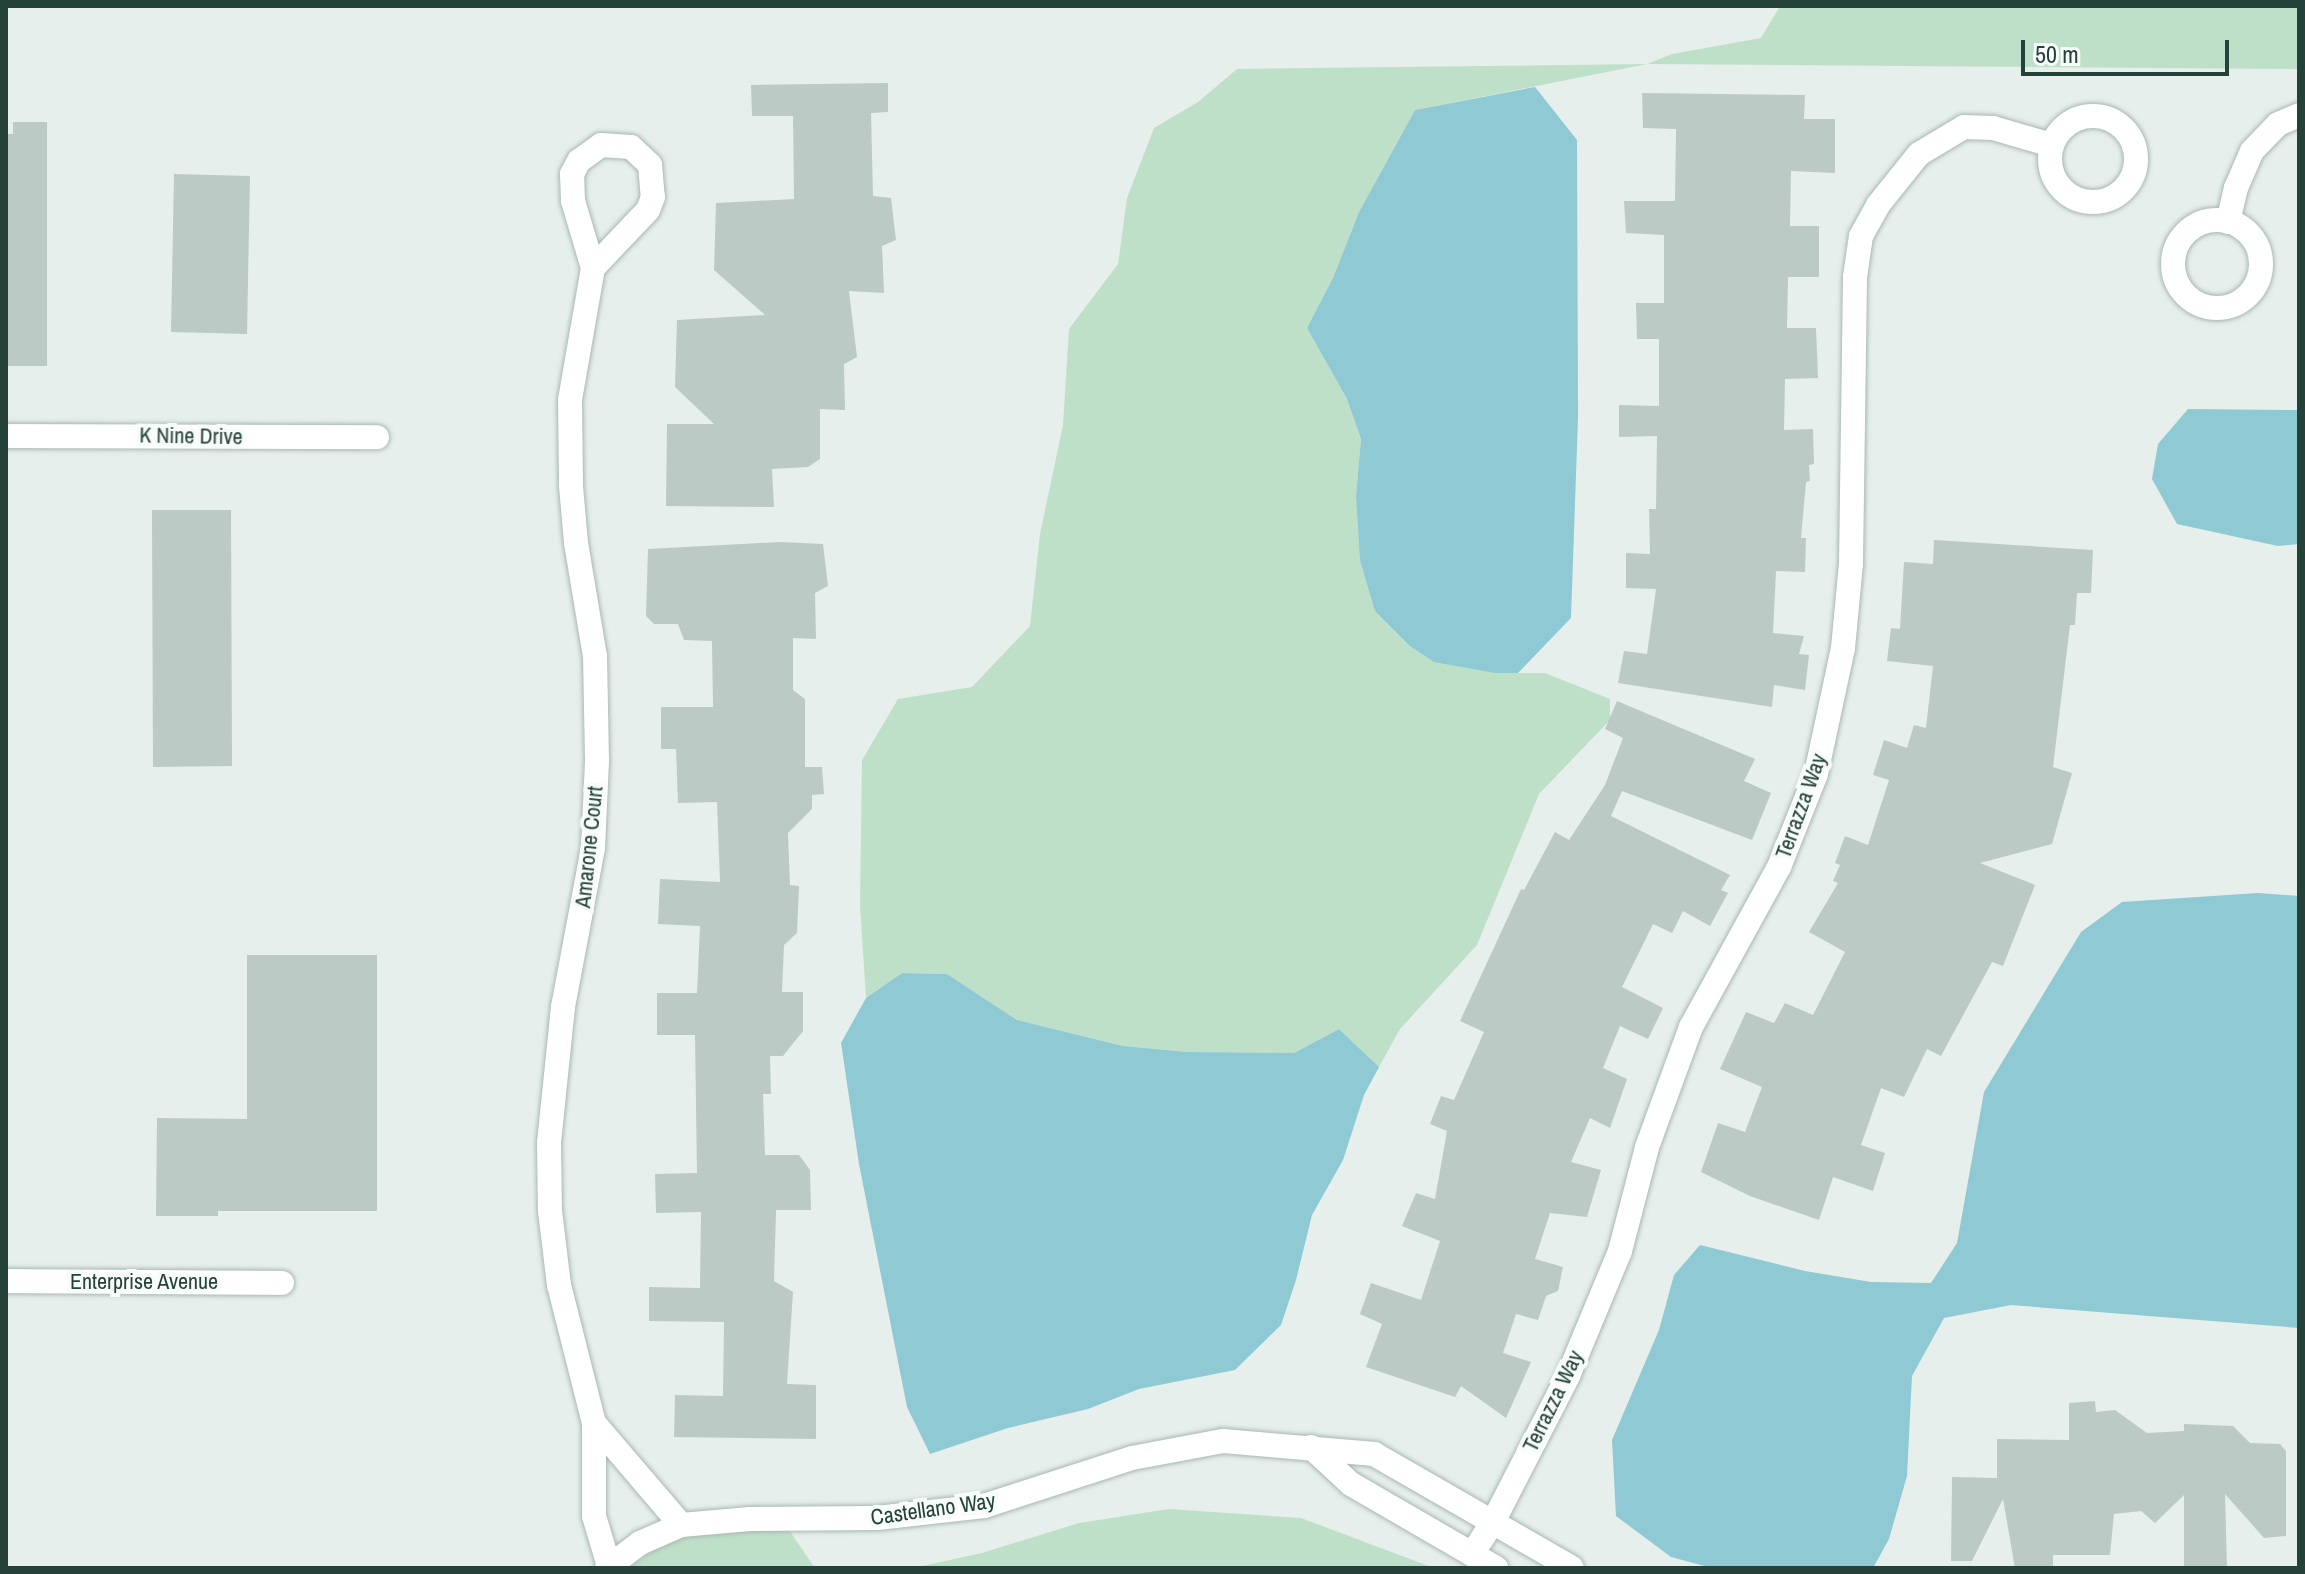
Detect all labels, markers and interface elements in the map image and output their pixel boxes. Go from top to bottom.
scale bar [2025,24,2233,74]
text: 50 m [2035,38,2079,70]
street label: K Nine Drive [139,422,243,450]
street label: Terrazza Way [1770,750,1832,862]
street label: Amarone Court [569,785,609,909]
street label: Enterprise Avenue [69,1269,219,1295]
street label: Terrazza Way [1517,1346,1589,1456]
street label: Castellano Way [869,1487,997,1531]

